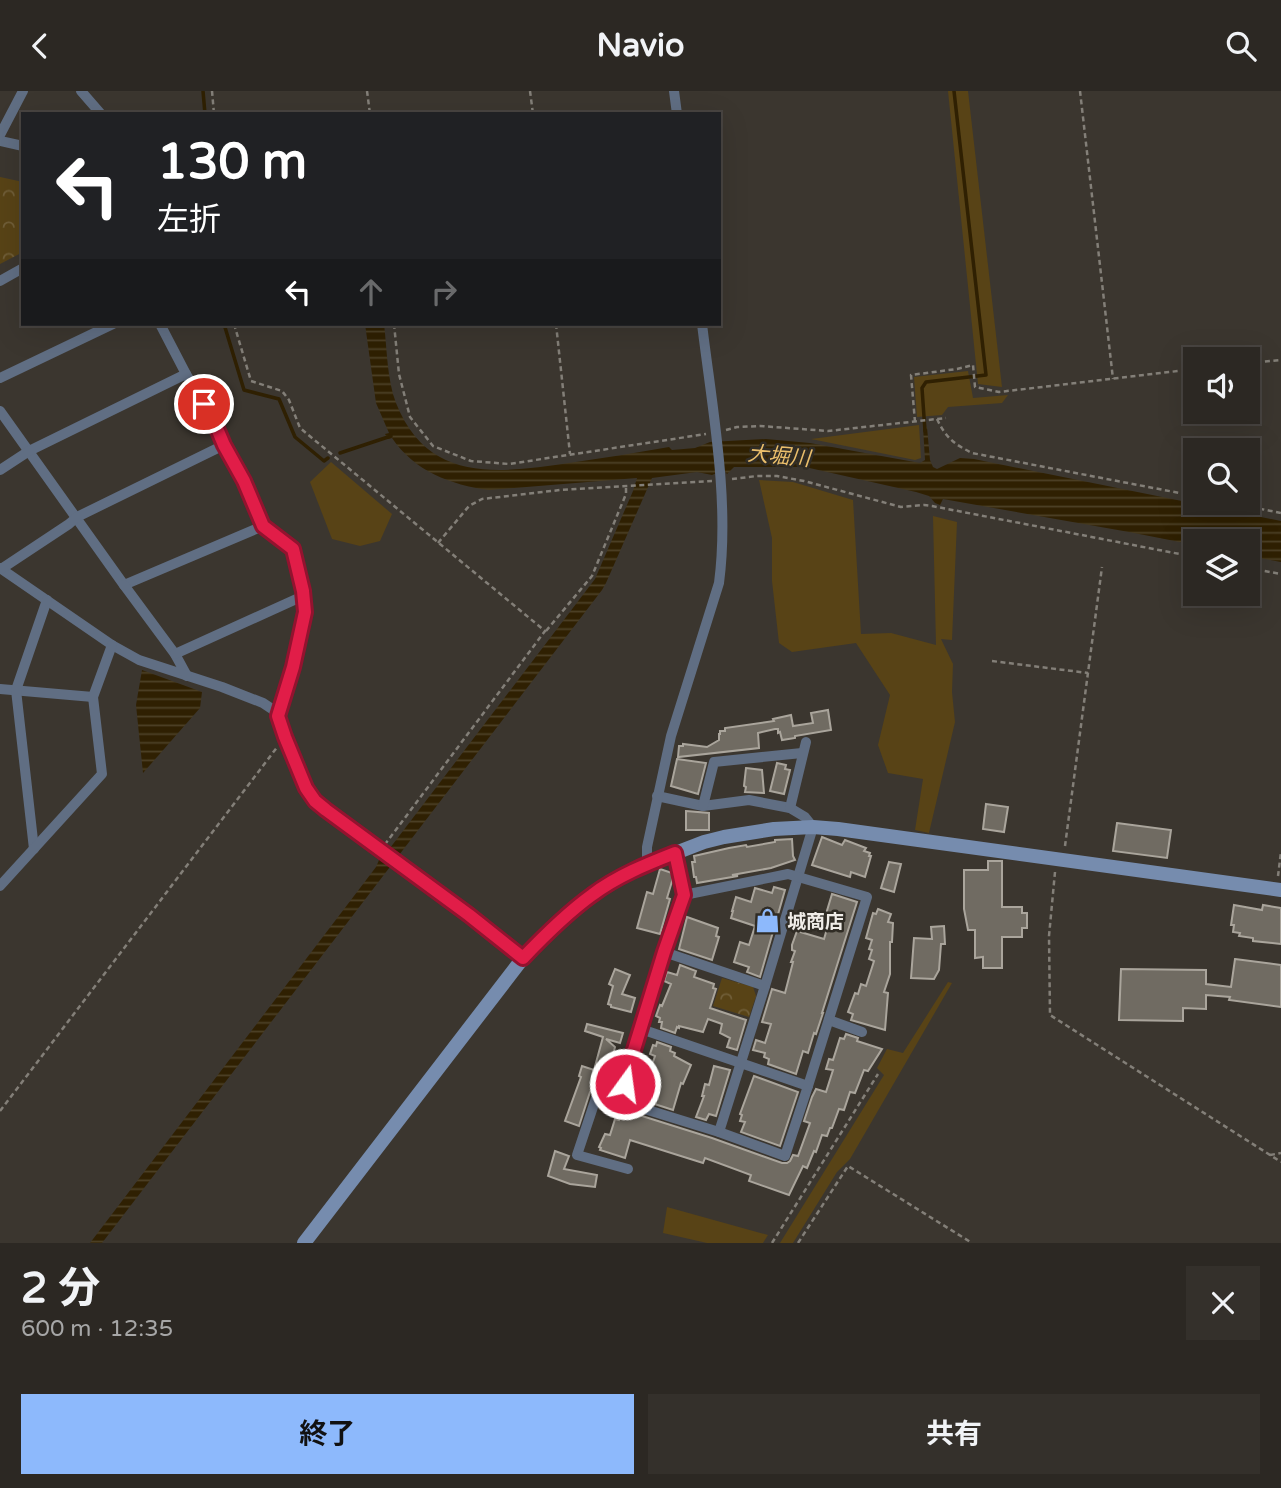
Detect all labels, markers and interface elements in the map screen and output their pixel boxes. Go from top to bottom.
icon: back [21,27,59,65]
text: Navio [597,27,684,65]
icon: search [1222,27,1260,65]
text: 130 m [157,133,307,192]
icon: left [42,140,133,231]
text: 左折 [157,201,221,239]
icon: left [279,273,317,311]
icon: ahead [352,273,390,311]
icon: right [425,273,463,311]
map controls [1183,347,1260,606]
button: sound [1183,347,1260,424]
pin [174,374,234,434]
icon: arrive [185,385,223,423]
button: search [1183,438,1260,515]
water label: 大堀川 [746,441,813,472]
button: layers [1183,529,1260,606]
shop icon: 城商店 [753,907,781,935]
place label: 城商店 [787,911,844,933]
position arrow [588,1047,662,1121]
text: 2 分 [21,1263,100,1314]
button: close [1186,1266,1260,1340]
text: 600 m · 12:35 [21,1315,173,1343]
button: 終了 [21,1394,634,1474]
button: 共有 [648,1394,1260,1474]

